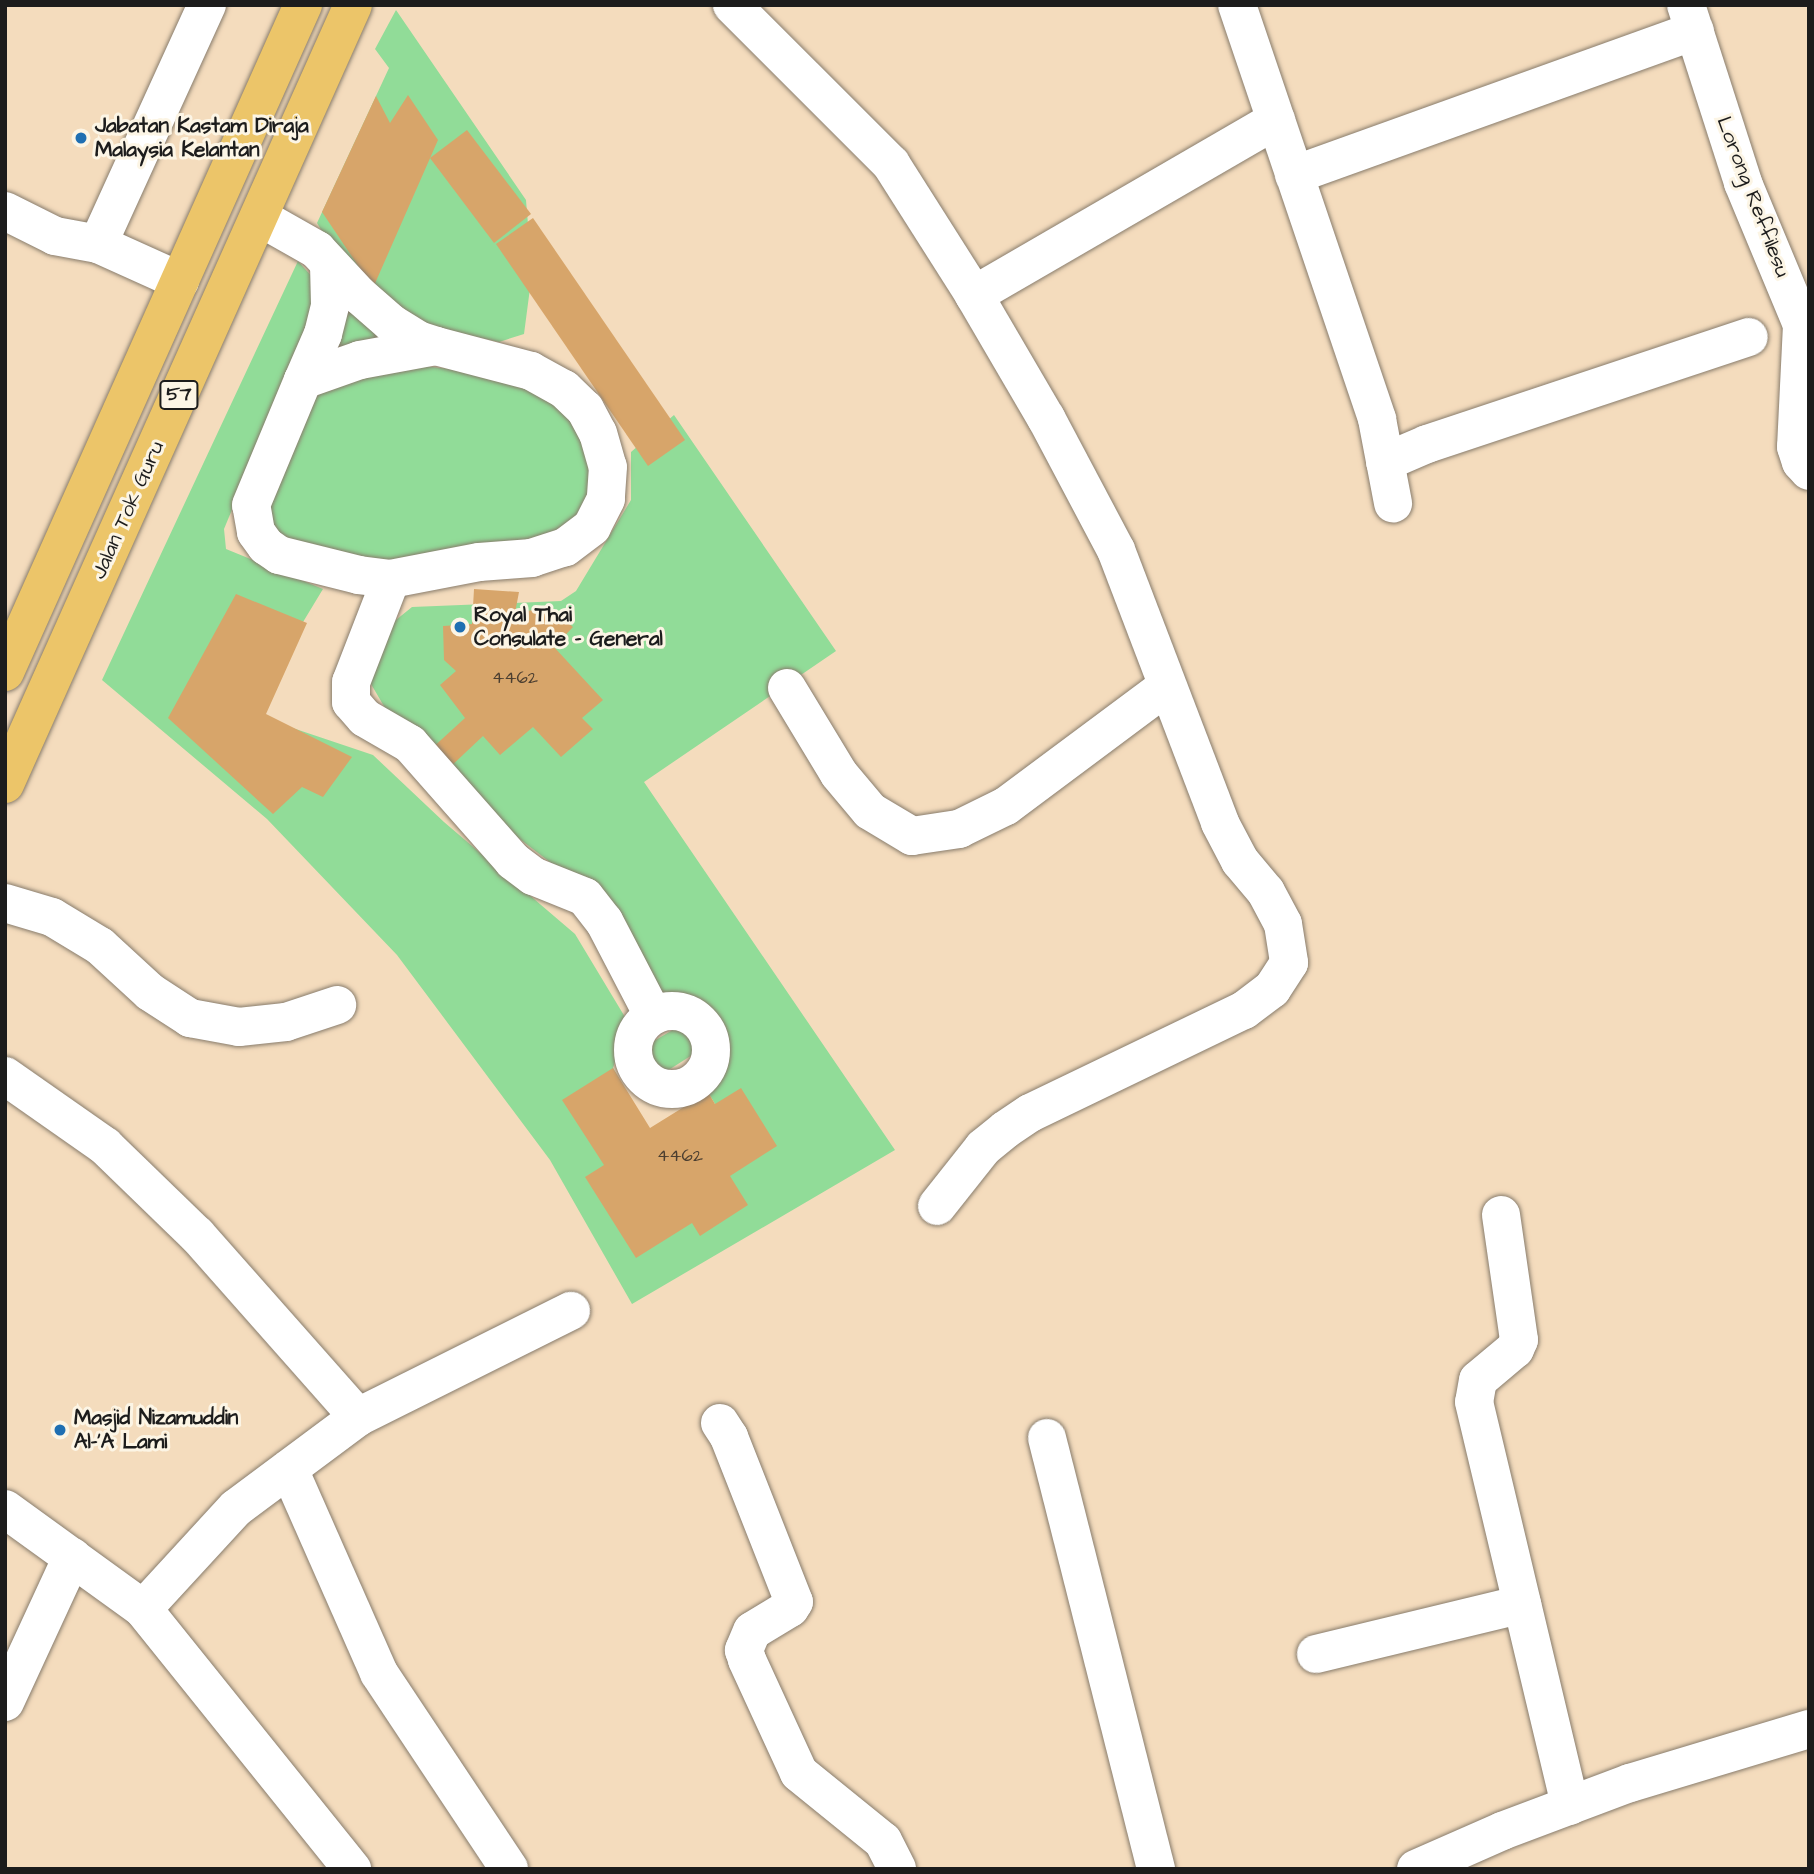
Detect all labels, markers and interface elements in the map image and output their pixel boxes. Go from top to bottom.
place label: Jabatan Kastam Diraja Malaysia Kelantan [95,113,309,163]
street label: Lorong Reffilesu [1711,113,1795,281]
marker: Jabatan Kastam Diraja Malaysia Kelantan [73,130,89,146]
road number: 57 [158,380,200,410]
street label: Jalan Tok Guru [86,437,170,583]
place label: Royal Thai Consulate - General [474,602,663,652]
marker: Royal Thai Consulate - General [452,619,468,635]
house number: 4462 [492,667,538,689]
house number: 4462 [657,1145,703,1167]
place label: Masjid Nizamuddin Al-'A Lami [74,1405,238,1455]
marker: Masjid Nizamuddin Al-'A Lami [52,1422,68,1438]

